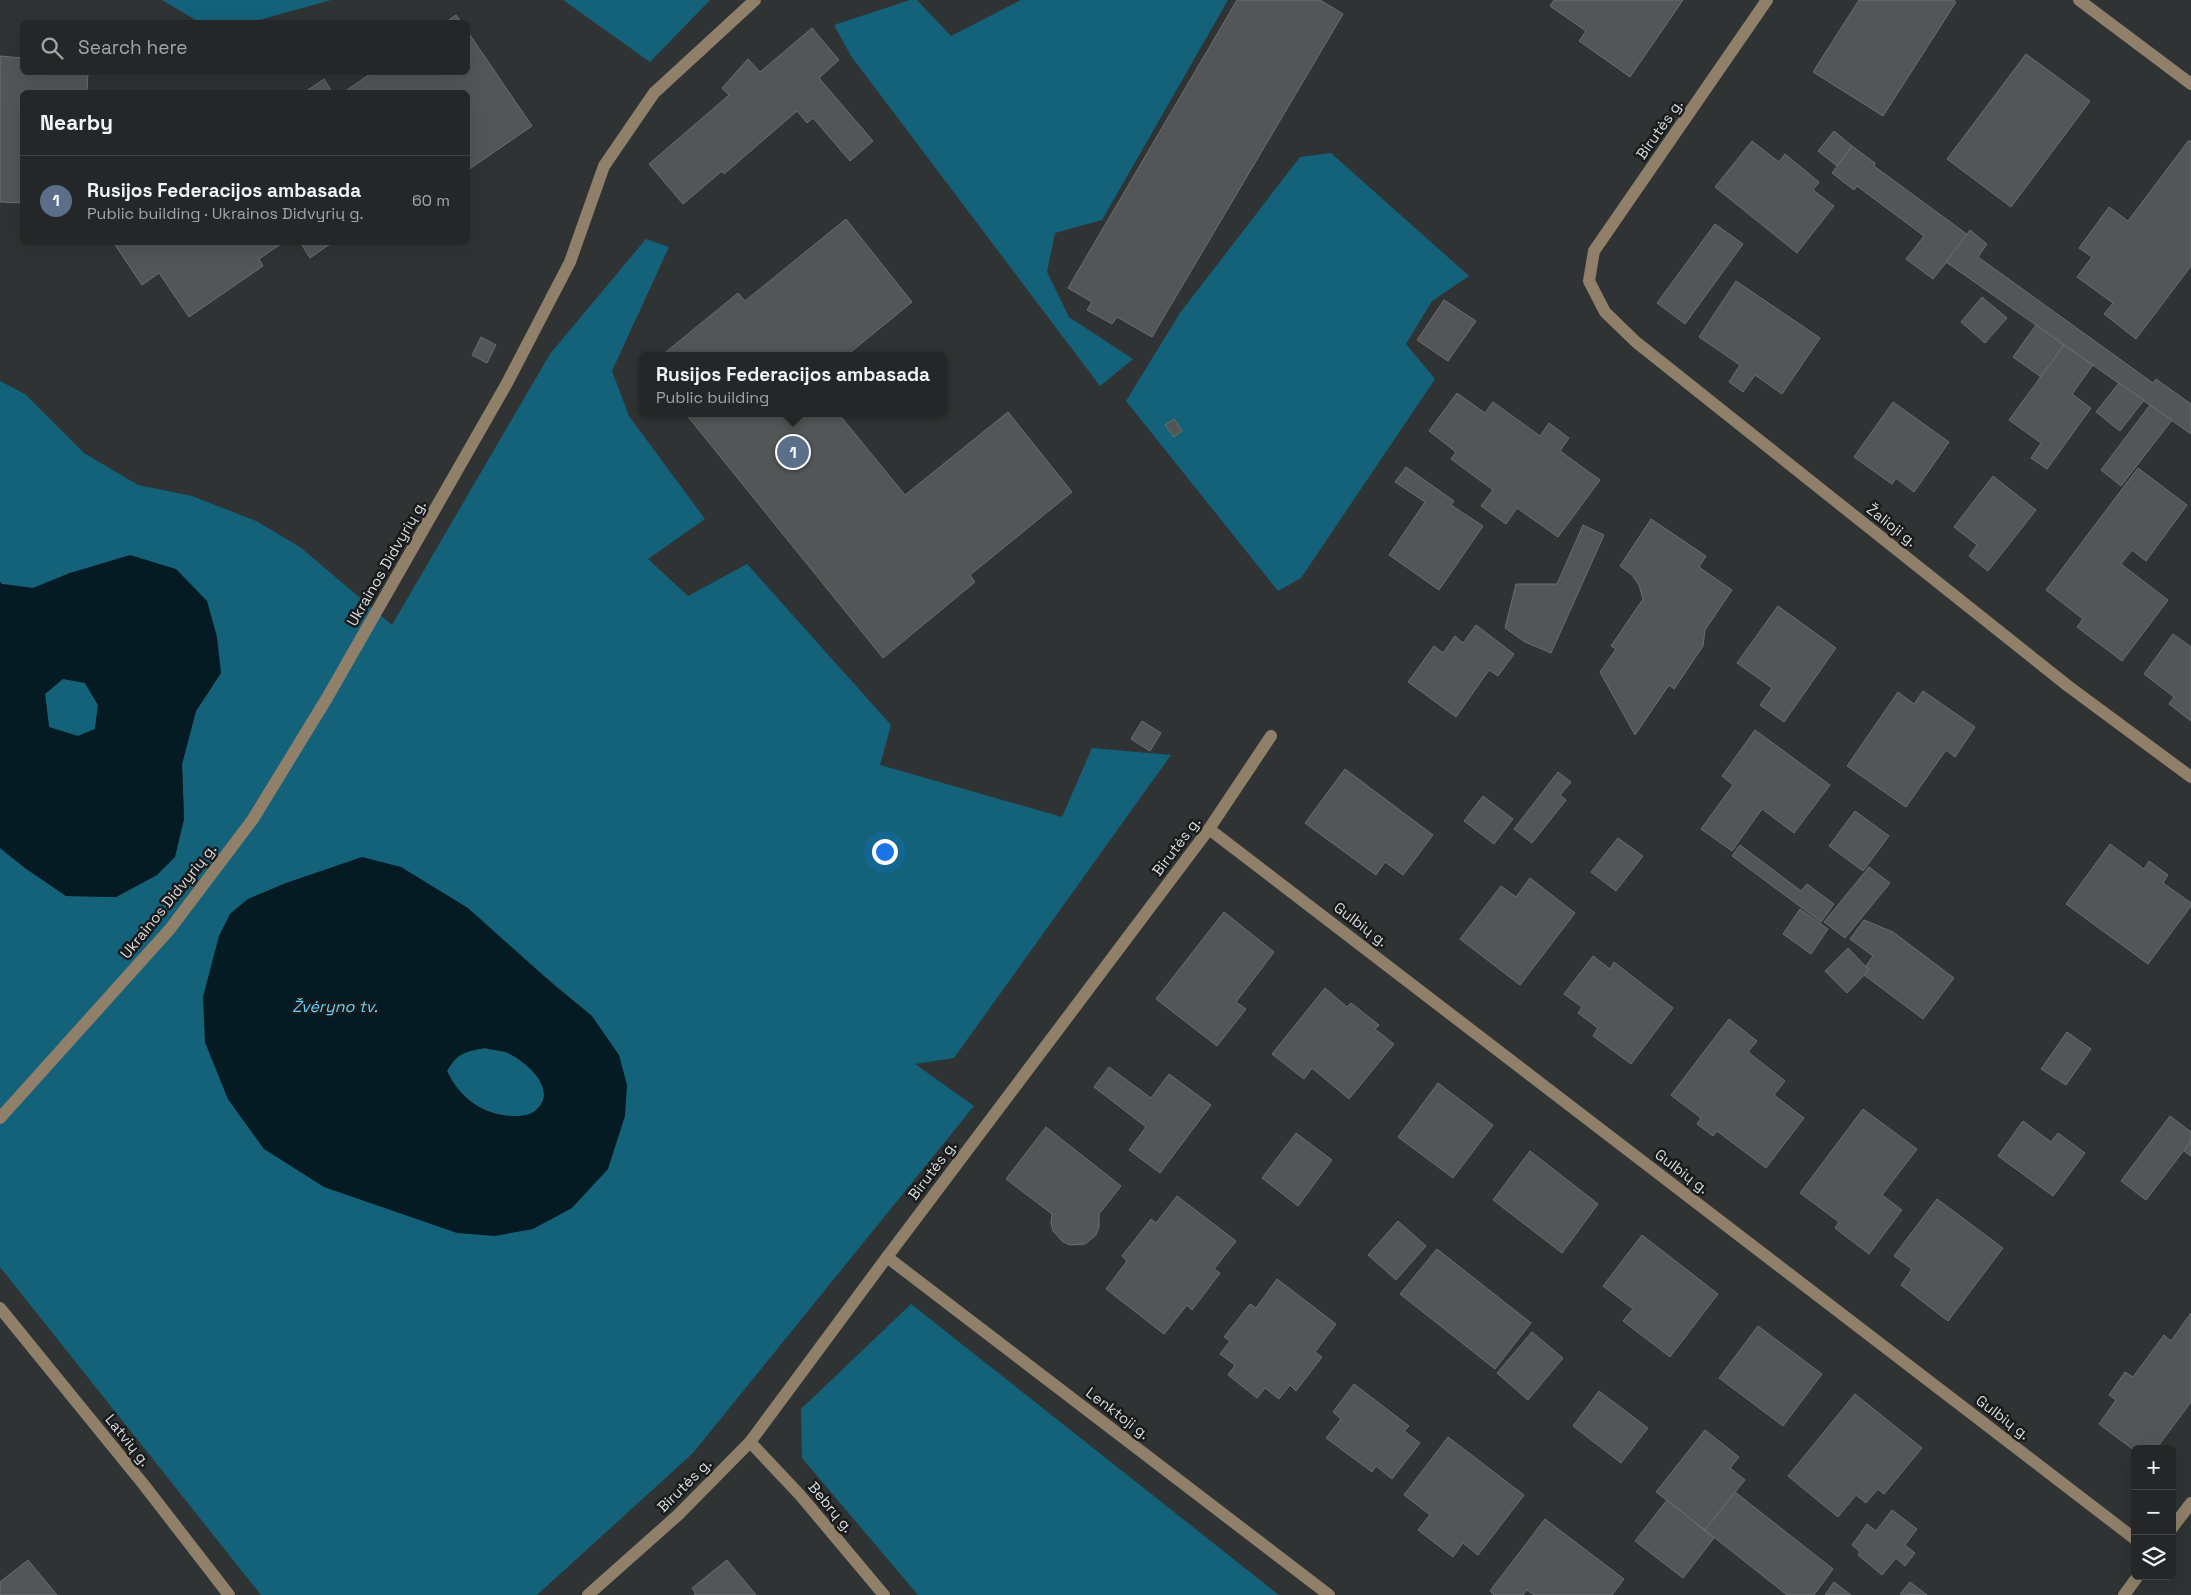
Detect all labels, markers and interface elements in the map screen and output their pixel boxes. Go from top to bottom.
search box [20,20,470,75]
icon: search [38,34,66,62]
text: Search here [78,35,188,60]
street label: Birutės g. [1631,95,1687,163]
text: Nearby [40,109,113,136]
text: Rusijos Federacijos ambasada [87,178,361,203]
text: 1 [52,190,60,211]
text: 60 m [412,190,450,211]
text: Public building · Ukrainos Didvyrių g. [87,203,364,224]
popup [639,352,947,417]
text: Rusijos Federacijos ambasada [656,362,930,387]
text: Public building [656,387,769,408]
pin: 1 [777,433,809,471]
street label: Ukrainos Didvyrių g. [342,497,430,629]
street label: Žalioji g. [1863,499,1921,551]
street label: Birutės g. [1148,813,1204,879]
your location [872,839,898,865]
street label: Ukrainos Didvyrių g. [116,840,220,962]
street label: Gulbių g. [1330,898,1392,950]
water label: Žvėryno tv. [292,996,378,1017]
street label: Birutės g. [904,1137,960,1203]
street label: Gulbių g. [1651,1145,1713,1197]
street label: Lenktoji g. [1082,1383,1154,1443]
street label: Gulbių g. [1972,1391,2034,1443]
street label: Latvių g. [101,1410,155,1470]
map controls [2131,1445,2176,1580]
button: + [2131,1445,2176,1490]
street label: Birutės g. [653,1454,715,1516]
street label: Bebrų g. [804,1478,858,1536]
button: − [2131,1490,2176,1535]
button: layers [2131,1535,2176,1580]

